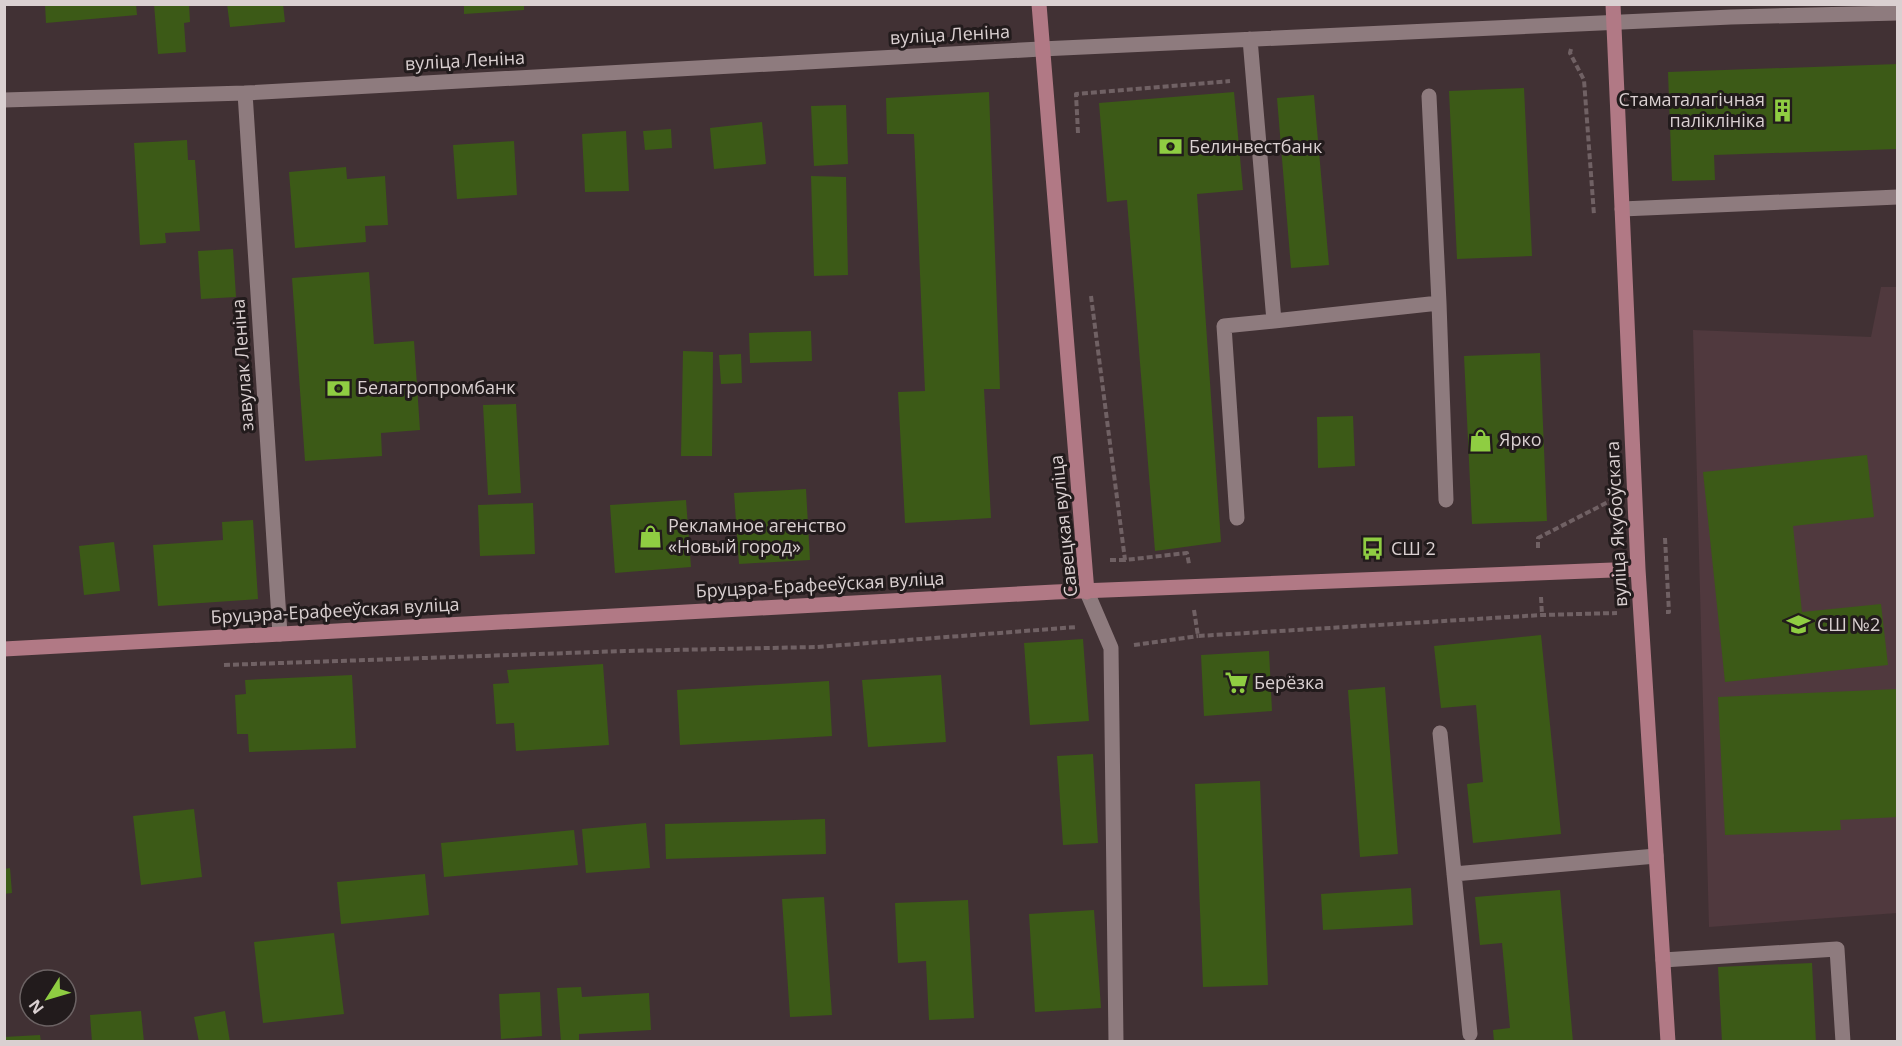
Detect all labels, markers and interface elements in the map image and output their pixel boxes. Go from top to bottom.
street label: вуліца Леніна [889,19,1011,49]
street label: вуліца Леніна [404,45,526,75]
place label: Стаматалагічная паліклініка [1619,87,1765,132]
building icon: Стаматалагічная паліклініка [1770,97,1796,123]
bank icon: Белинвестбанк [1158,134,1184,160]
place label: Белинвестбанк [1189,134,1323,158]
street label: завулак Леніна [225,298,259,432]
bank icon: Белагропромбанк [326,375,352,401]
place label: Белагропромбанк [357,375,516,399]
shop icon: Ярко [1468,427,1494,453]
place label: Ярко [1499,427,1542,451]
street label: вуліца Якубоўскага [1600,440,1632,608]
street label: Савецкая вуліца [1044,454,1082,598]
place label: Рекламное агенство «Новый город» [668,513,846,558]
shop icon: Рекламное агенство «Новый город» [637,523,663,549]
bus stop icon: СШ 2 [1360,536,1386,562]
place label: СШ 2 [1391,536,1436,560]
street label: Бруцэра-Ерафееўская вуліца [695,565,945,603]
street label: Бруцэра-Ерафееўская вуліца [210,591,460,629]
school or university icon: СШ №2 [1786,612,1812,638]
place label: СШ №2 [1817,612,1880,636]
supermarket icon: Берёзка [1223,670,1249,696]
place label: Берёзка [1254,670,1324,694]
north arrow [18,968,78,1028]
text: N [23,995,49,1019]

